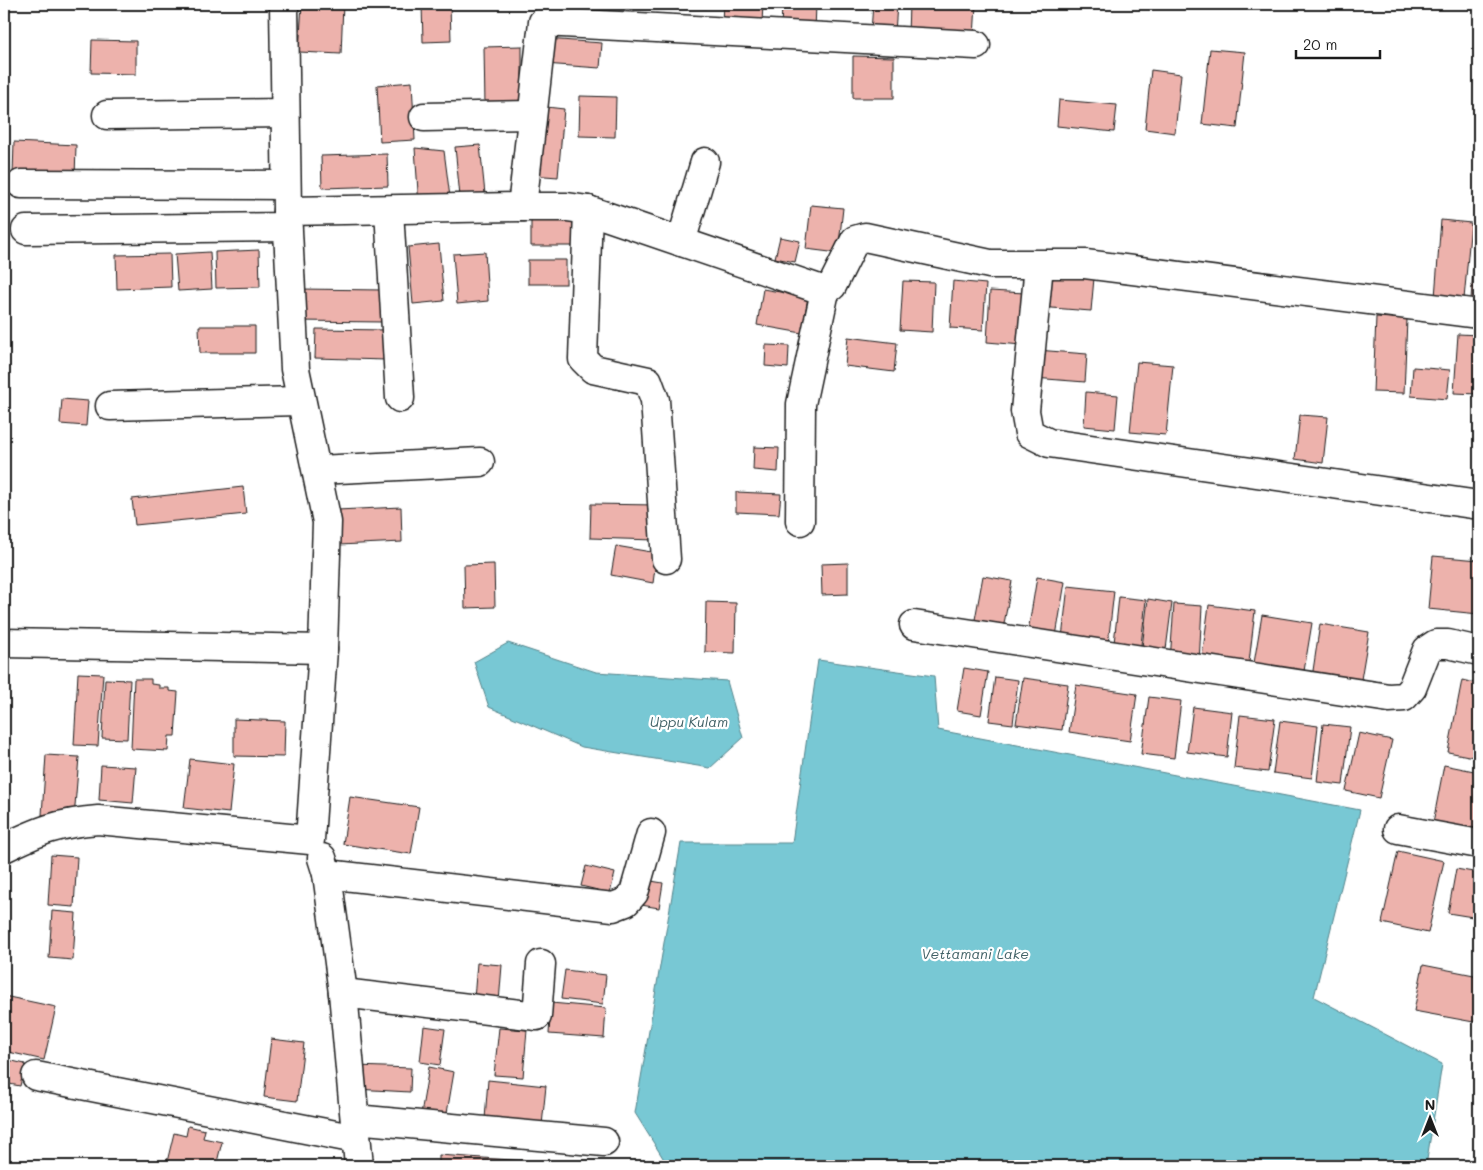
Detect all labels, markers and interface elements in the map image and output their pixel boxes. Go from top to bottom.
scale bar [1296,28,1379,60]
text: 20 m [1303,34,1337,54]
water label: Uppu Kulam [650,712,728,731]
water label: Vettamani Lake [921,944,1029,963]
north arrow [1406,1092,1456,1142]
text: N [1425,1095,1435,1114]

